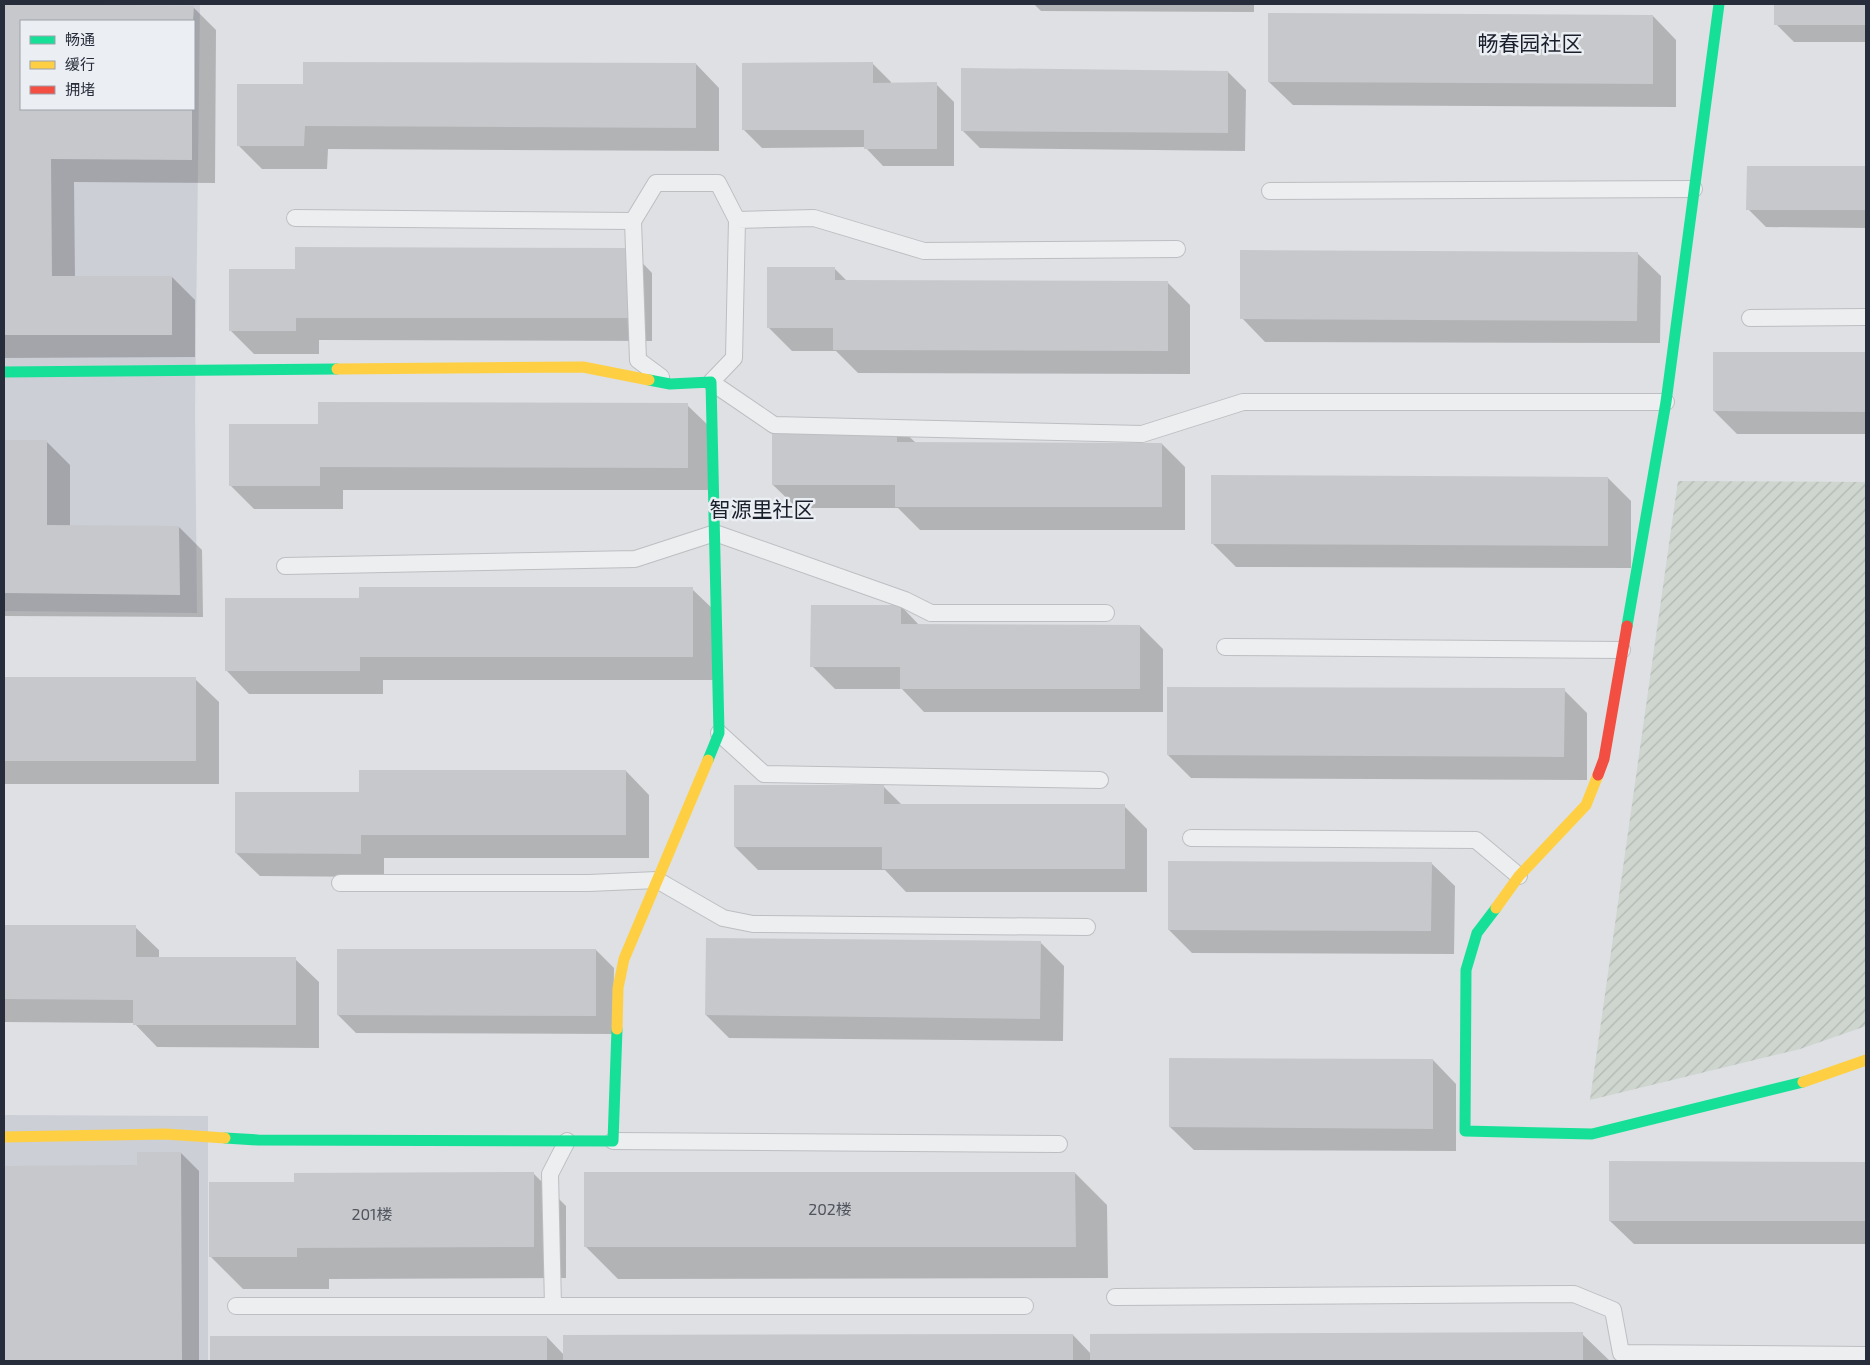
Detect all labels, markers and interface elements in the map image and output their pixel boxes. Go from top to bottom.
legend [20,20,195,110]
text: 畅通 [65,30,95,48]
district label: 畅春园社区 [1478,30,1583,55]
text: 缓行 [65,55,95,73]
text: 拥堵 [65,80,95,98]
district label: 智源里社区 [710,496,815,521]
house number: 202楼 [808,1199,852,1218]
house number: 201楼 [351,1204,393,1223]

